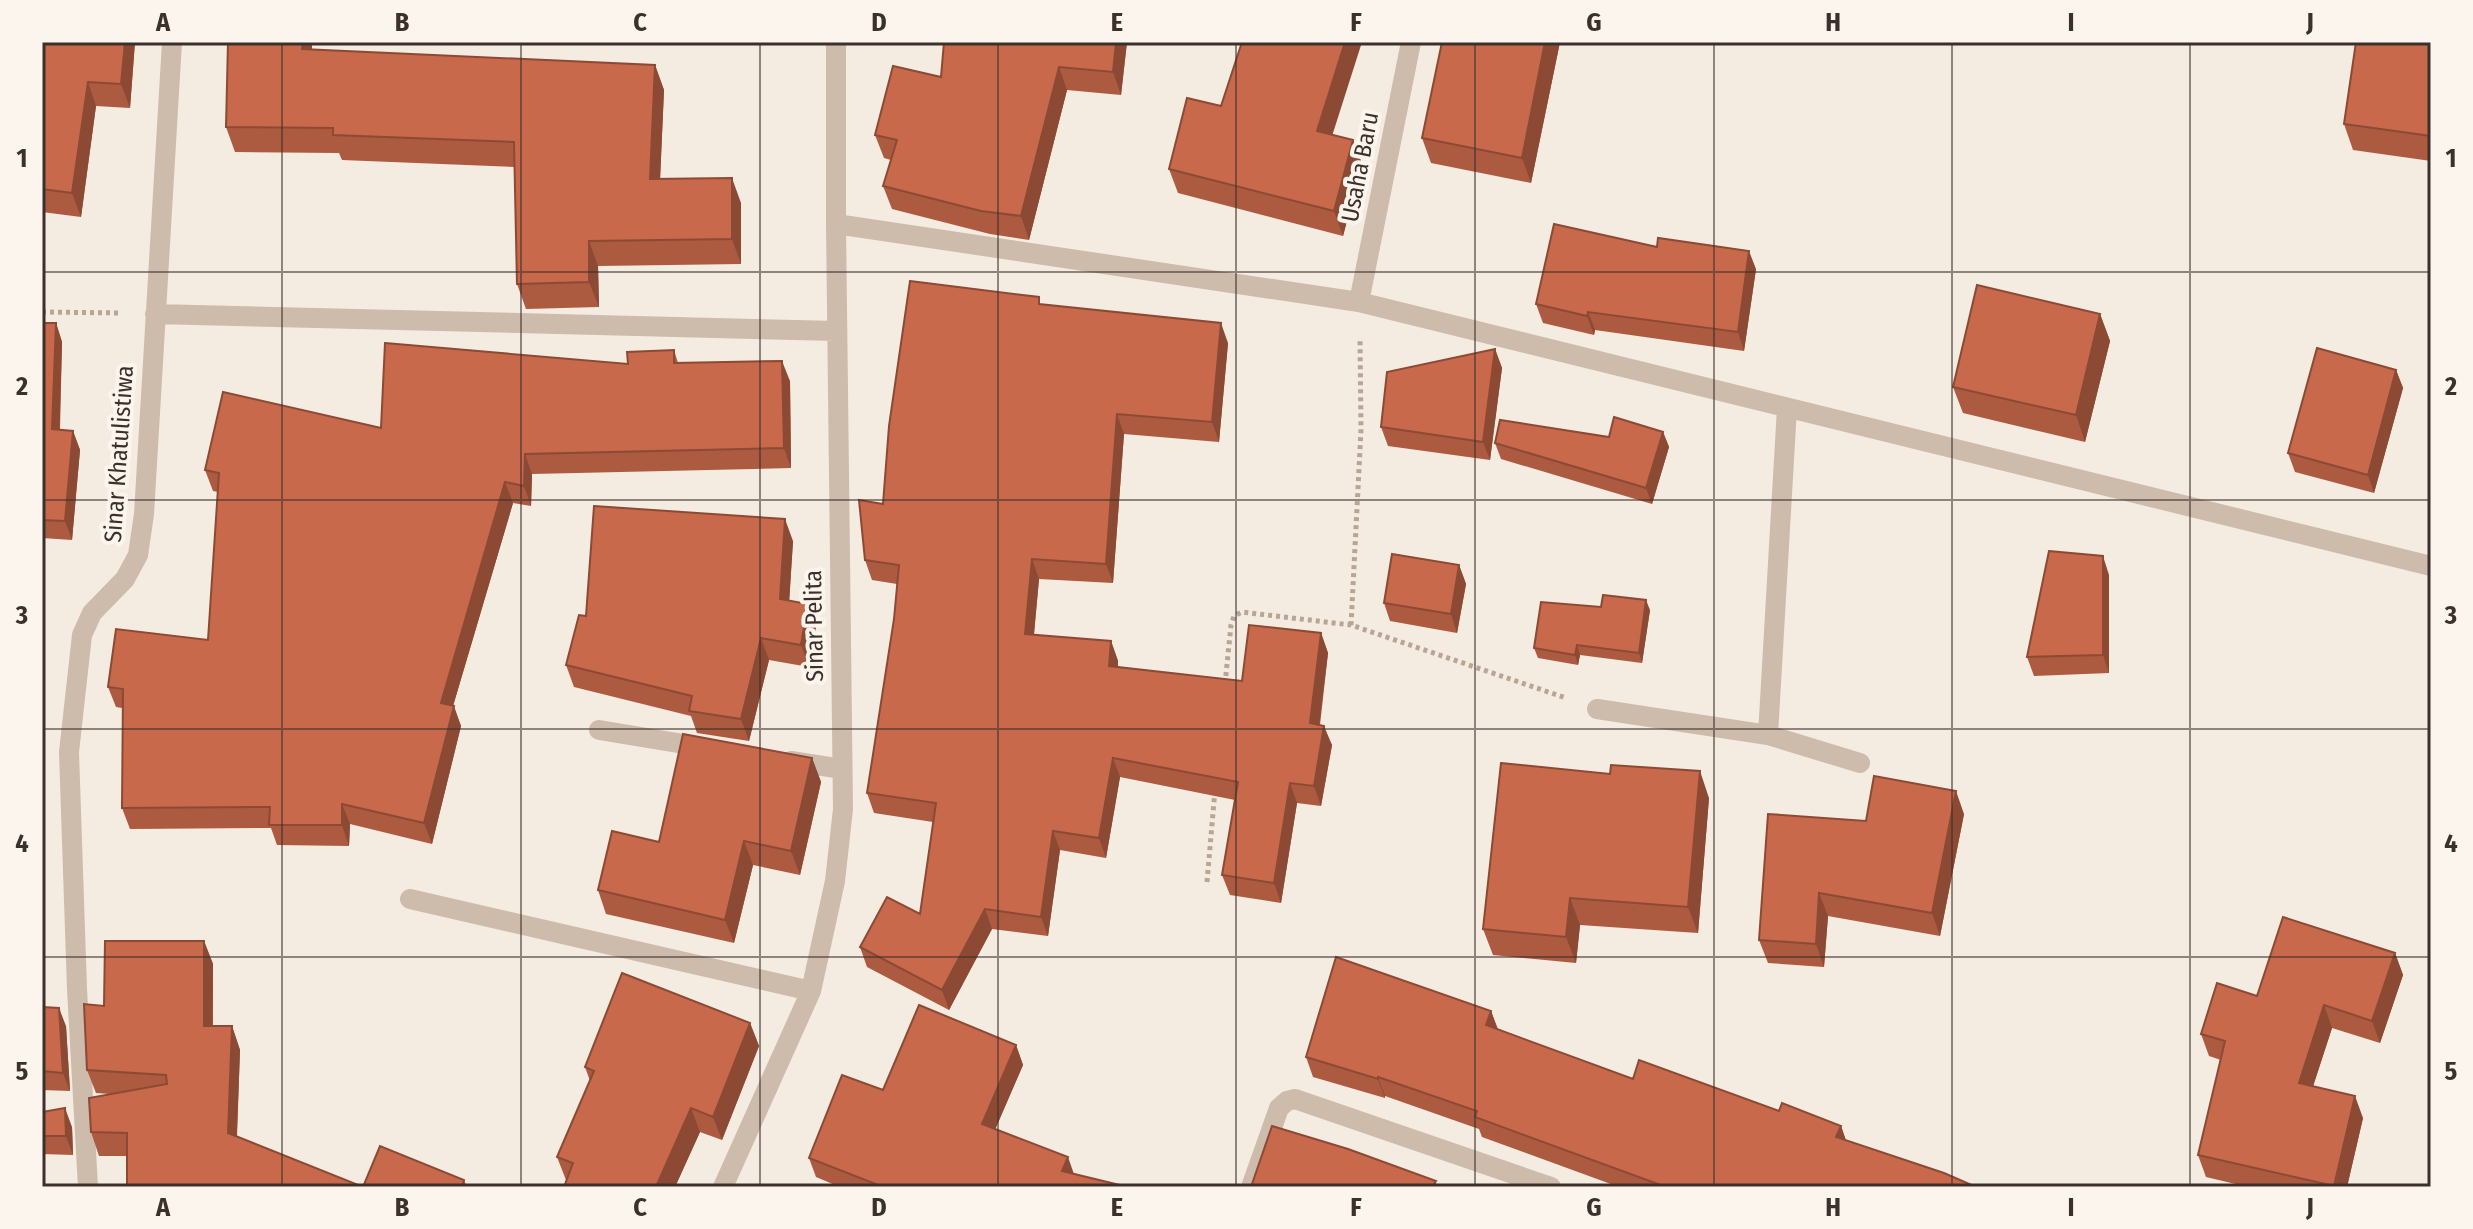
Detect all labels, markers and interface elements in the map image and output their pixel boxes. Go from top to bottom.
text: A [155,7,171,38]
text: B [395,7,410,38]
text: C [633,7,647,38]
text: D [871,7,887,38]
text: E [1111,7,1123,38]
text: F [1350,7,1362,38]
text: G [1586,7,1602,38]
text: H [1825,7,1841,38]
text: I [2068,7,2075,38]
text: J [2305,7,2314,38]
street label: Usaha Baru [1336,110,1384,224]
text: 1 [17,143,28,174]
text: 1 [2446,143,2457,174]
street label: Sinar Khatulistiwa [99,364,139,544]
text: 2 [15,371,28,402]
text: 2 [2444,371,2457,402]
street label: Sinar Pelita [799,570,829,682]
text: 3 [15,600,28,631]
text: 3 [2444,600,2457,631]
text: 4 [15,828,29,859]
text: 4 [2444,828,2458,859]
text: 5 [16,1056,29,1087]
text: 5 [2445,1056,2458,1087]
text: A [155,1192,171,1223]
text: B [395,1192,410,1223]
text: C [633,1192,647,1223]
text: D [871,1192,887,1223]
text: E [1111,1192,1123,1223]
text: F [1350,1192,1362,1223]
text: G [1586,1192,1602,1223]
text: H [1825,1192,1841,1223]
text: I [2068,1192,2075,1223]
text: J [2305,1192,2314,1223]

